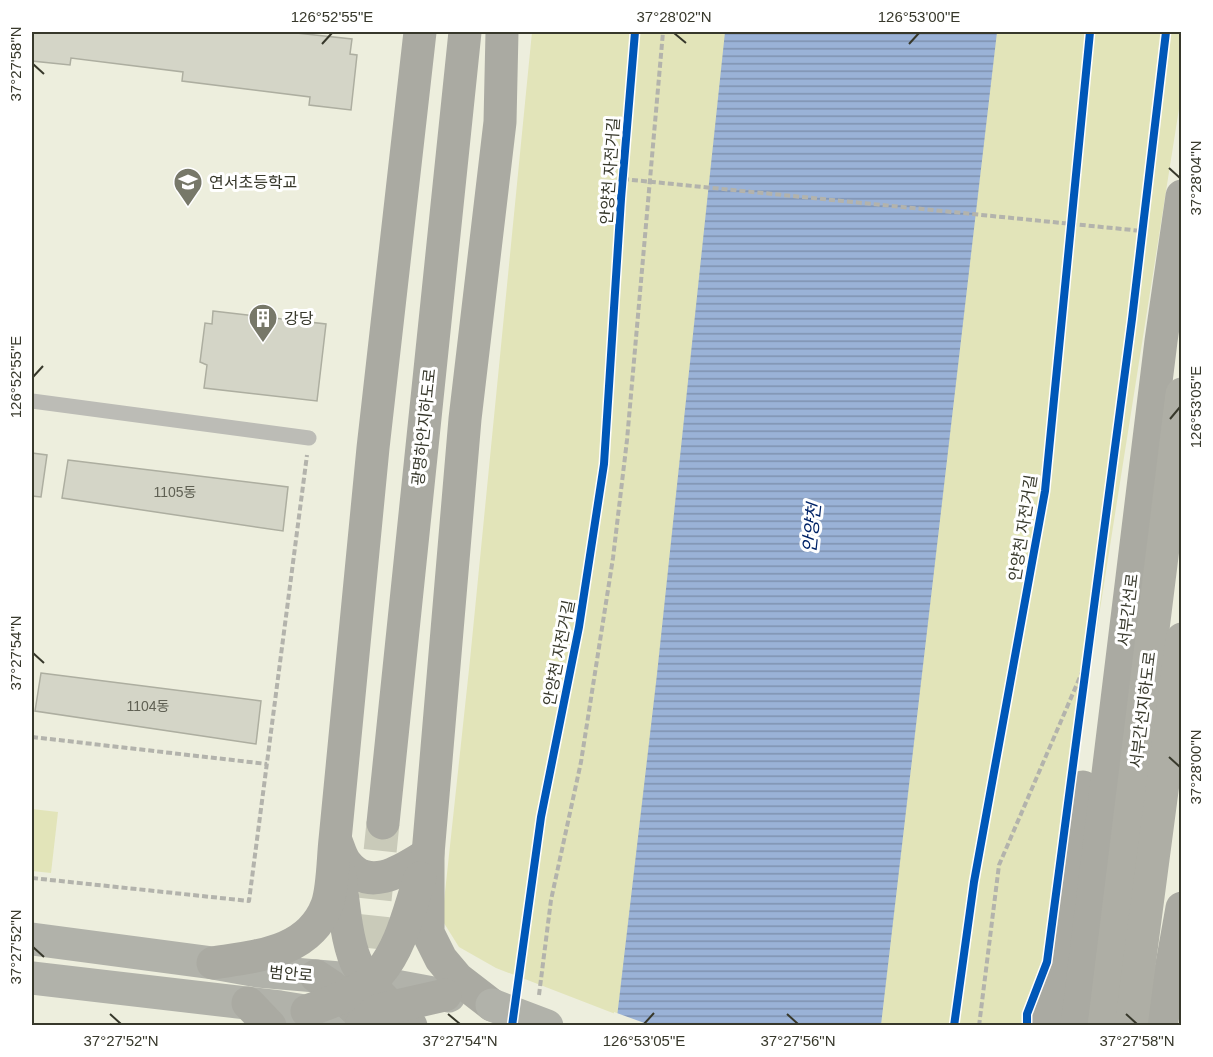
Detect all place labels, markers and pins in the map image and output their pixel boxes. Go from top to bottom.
school or university icon: 연서초등학교 [172,166,204,208]
place label: 연서초등학교 [209,174,297,191]
building icon: 강당 [247,302,279,344]
place label: 강당 [284,310,314,327]

